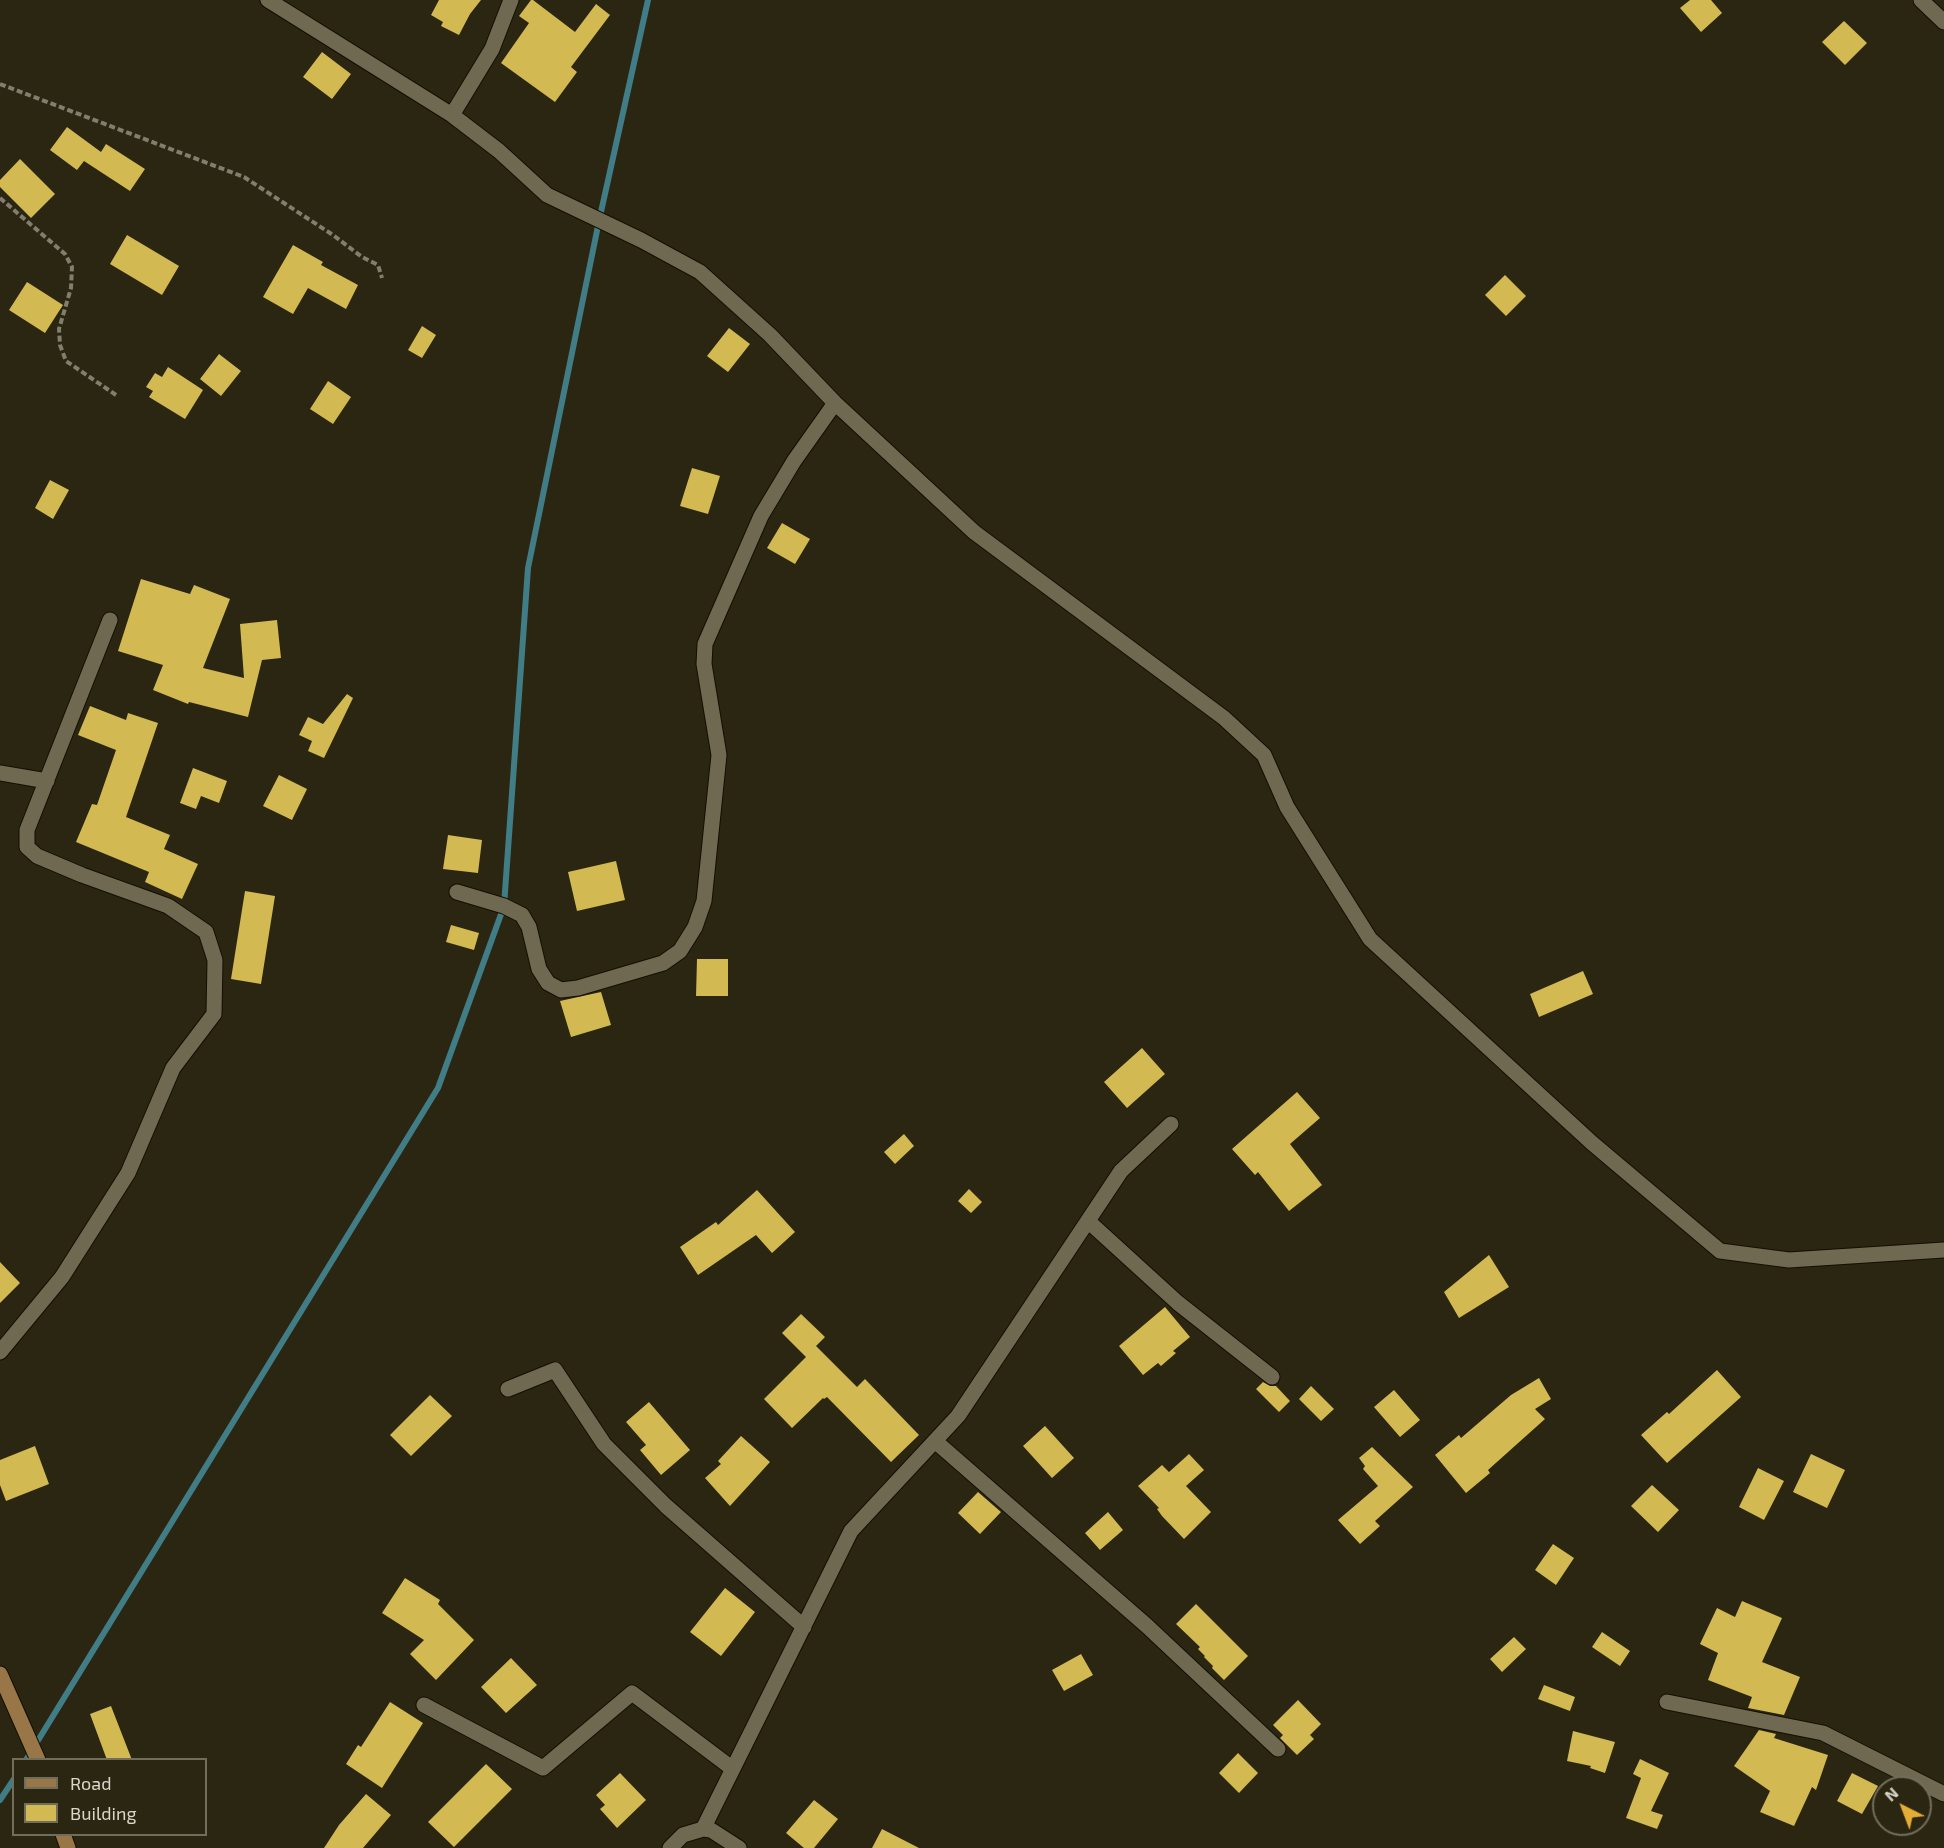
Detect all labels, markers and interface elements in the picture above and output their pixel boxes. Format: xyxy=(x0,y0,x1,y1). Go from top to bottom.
legend xyxy=(12,1758,207,1836)
text: Road xyxy=(70,1772,111,1794)
north arrow xyxy=(1872,1776,1932,1836)
text: N xyxy=(1880,1783,1902,1805)
text: Building xyxy=(70,1802,137,1824)

